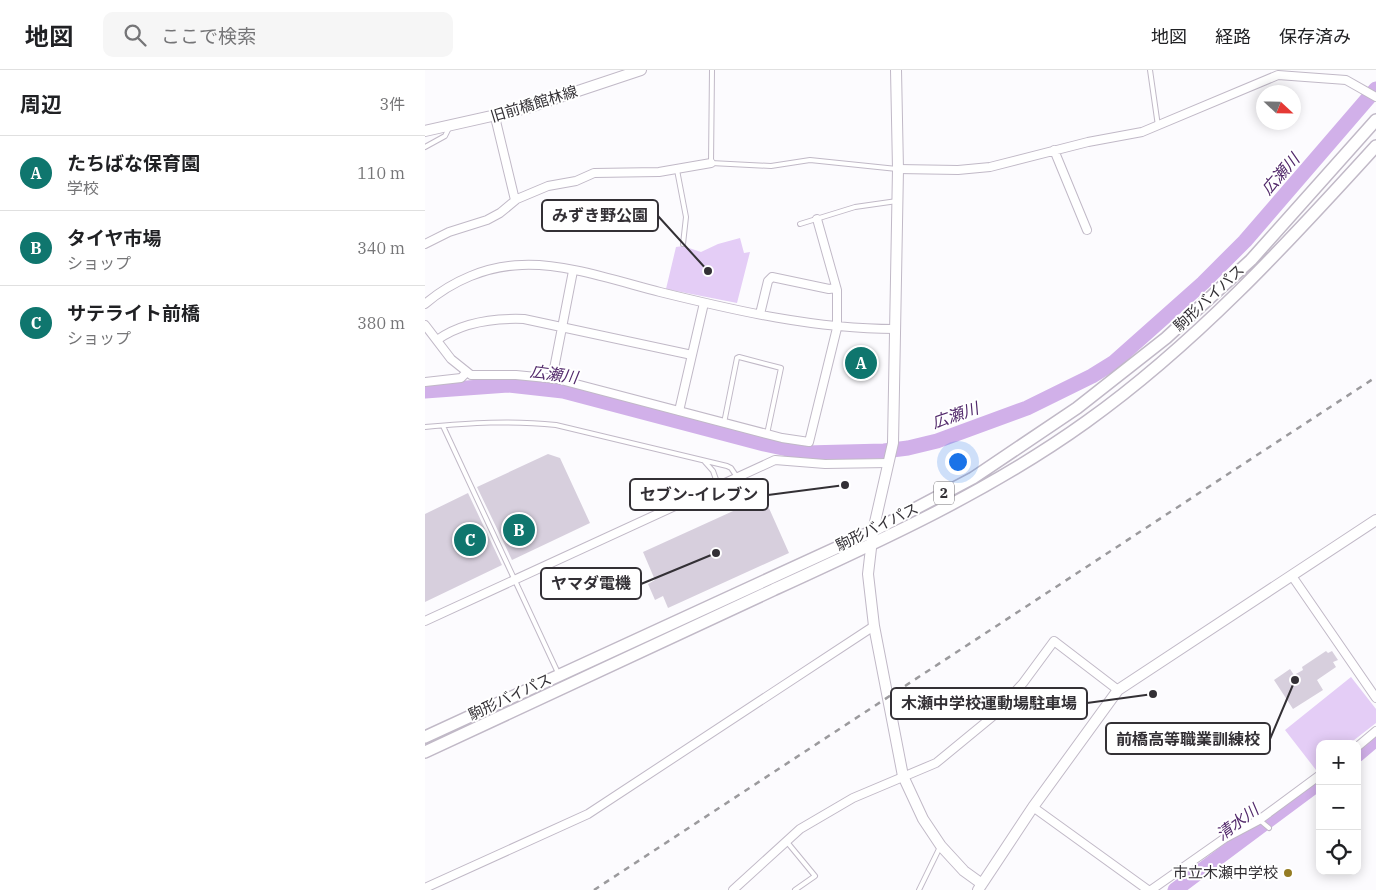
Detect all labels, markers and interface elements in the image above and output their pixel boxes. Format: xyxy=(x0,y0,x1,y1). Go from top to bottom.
search box xyxy=(103,12,453,57)
text: 地図 xyxy=(25,20,73,52)
icon: search xyxy=(121,21,149,49)
text: ここで検索 xyxy=(161,24,256,48)
text: 地図 xyxy=(1151,25,1187,48)
text: 経路 xyxy=(1215,25,1251,48)
text: 保存済み xyxy=(1279,25,1351,48)
street label: 旧前橋館林線 xyxy=(488,81,580,126)
north arrow xyxy=(1256,85,1301,130)
text: 周辺 xyxy=(20,90,62,118)
text: 3件 xyxy=(379,94,405,114)
water label: 広瀬川 xyxy=(1257,148,1305,199)
text: たちばな保育園 xyxy=(67,151,200,175)
text: A xyxy=(30,163,42,183)
text: 110 m xyxy=(357,163,405,183)
text: 学校 xyxy=(67,178,99,198)
callout: みずき野公園 xyxy=(542,200,658,231)
text: みずき野公園 xyxy=(552,205,648,225)
text: タイヤ市場 xyxy=(67,226,161,250)
text: B xyxy=(30,238,42,258)
text: 340 m xyxy=(357,238,405,258)
text: ショップ xyxy=(67,253,131,273)
street label: 駒形バイパス xyxy=(1169,260,1248,335)
text: サテライト前橋 xyxy=(67,301,200,325)
text: C xyxy=(31,313,41,333)
text: 380 m xyxy=(357,313,405,333)
text: ショップ xyxy=(67,328,131,348)
pin: A xyxy=(845,344,877,382)
water label: 広瀬川 xyxy=(529,361,581,388)
water label: 広瀬川 xyxy=(929,397,983,432)
your location xyxy=(945,449,971,475)
callout: セブン-イレブン xyxy=(630,479,768,510)
road number: 2 xyxy=(934,482,954,504)
text: セブン-イレブン xyxy=(640,484,758,504)
street label: 駒形バイパス xyxy=(832,498,921,555)
pin: B xyxy=(503,511,535,549)
pin: C xyxy=(454,521,486,559)
callout: ヤマダ電機 xyxy=(541,568,641,599)
text: ヤマダ電機 xyxy=(551,573,631,593)
street label: 駒形バイパス xyxy=(465,669,554,724)
callout: 木瀬中学校運動場駐車場 xyxy=(891,688,1087,719)
text: 木瀬中学校運動場駐車場 xyxy=(901,693,1077,713)
callout: 前橋高等職業訓練校 xyxy=(1106,723,1270,754)
text: 前橋高等職業訓練校 xyxy=(1116,729,1260,749)
map controls xyxy=(1316,740,1361,875)
button: + xyxy=(1316,740,1361,785)
button: − xyxy=(1316,785,1361,830)
water label: 清水川 xyxy=(1212,798,1264,844)
button: locate xyxy=(1316,830,1361,875)
place label: 市立木瀬中学校 xyxy=(1173,863,1278,882)
marker: 市立木瀬中学校 xyxy=(1282,867,1294,879)

